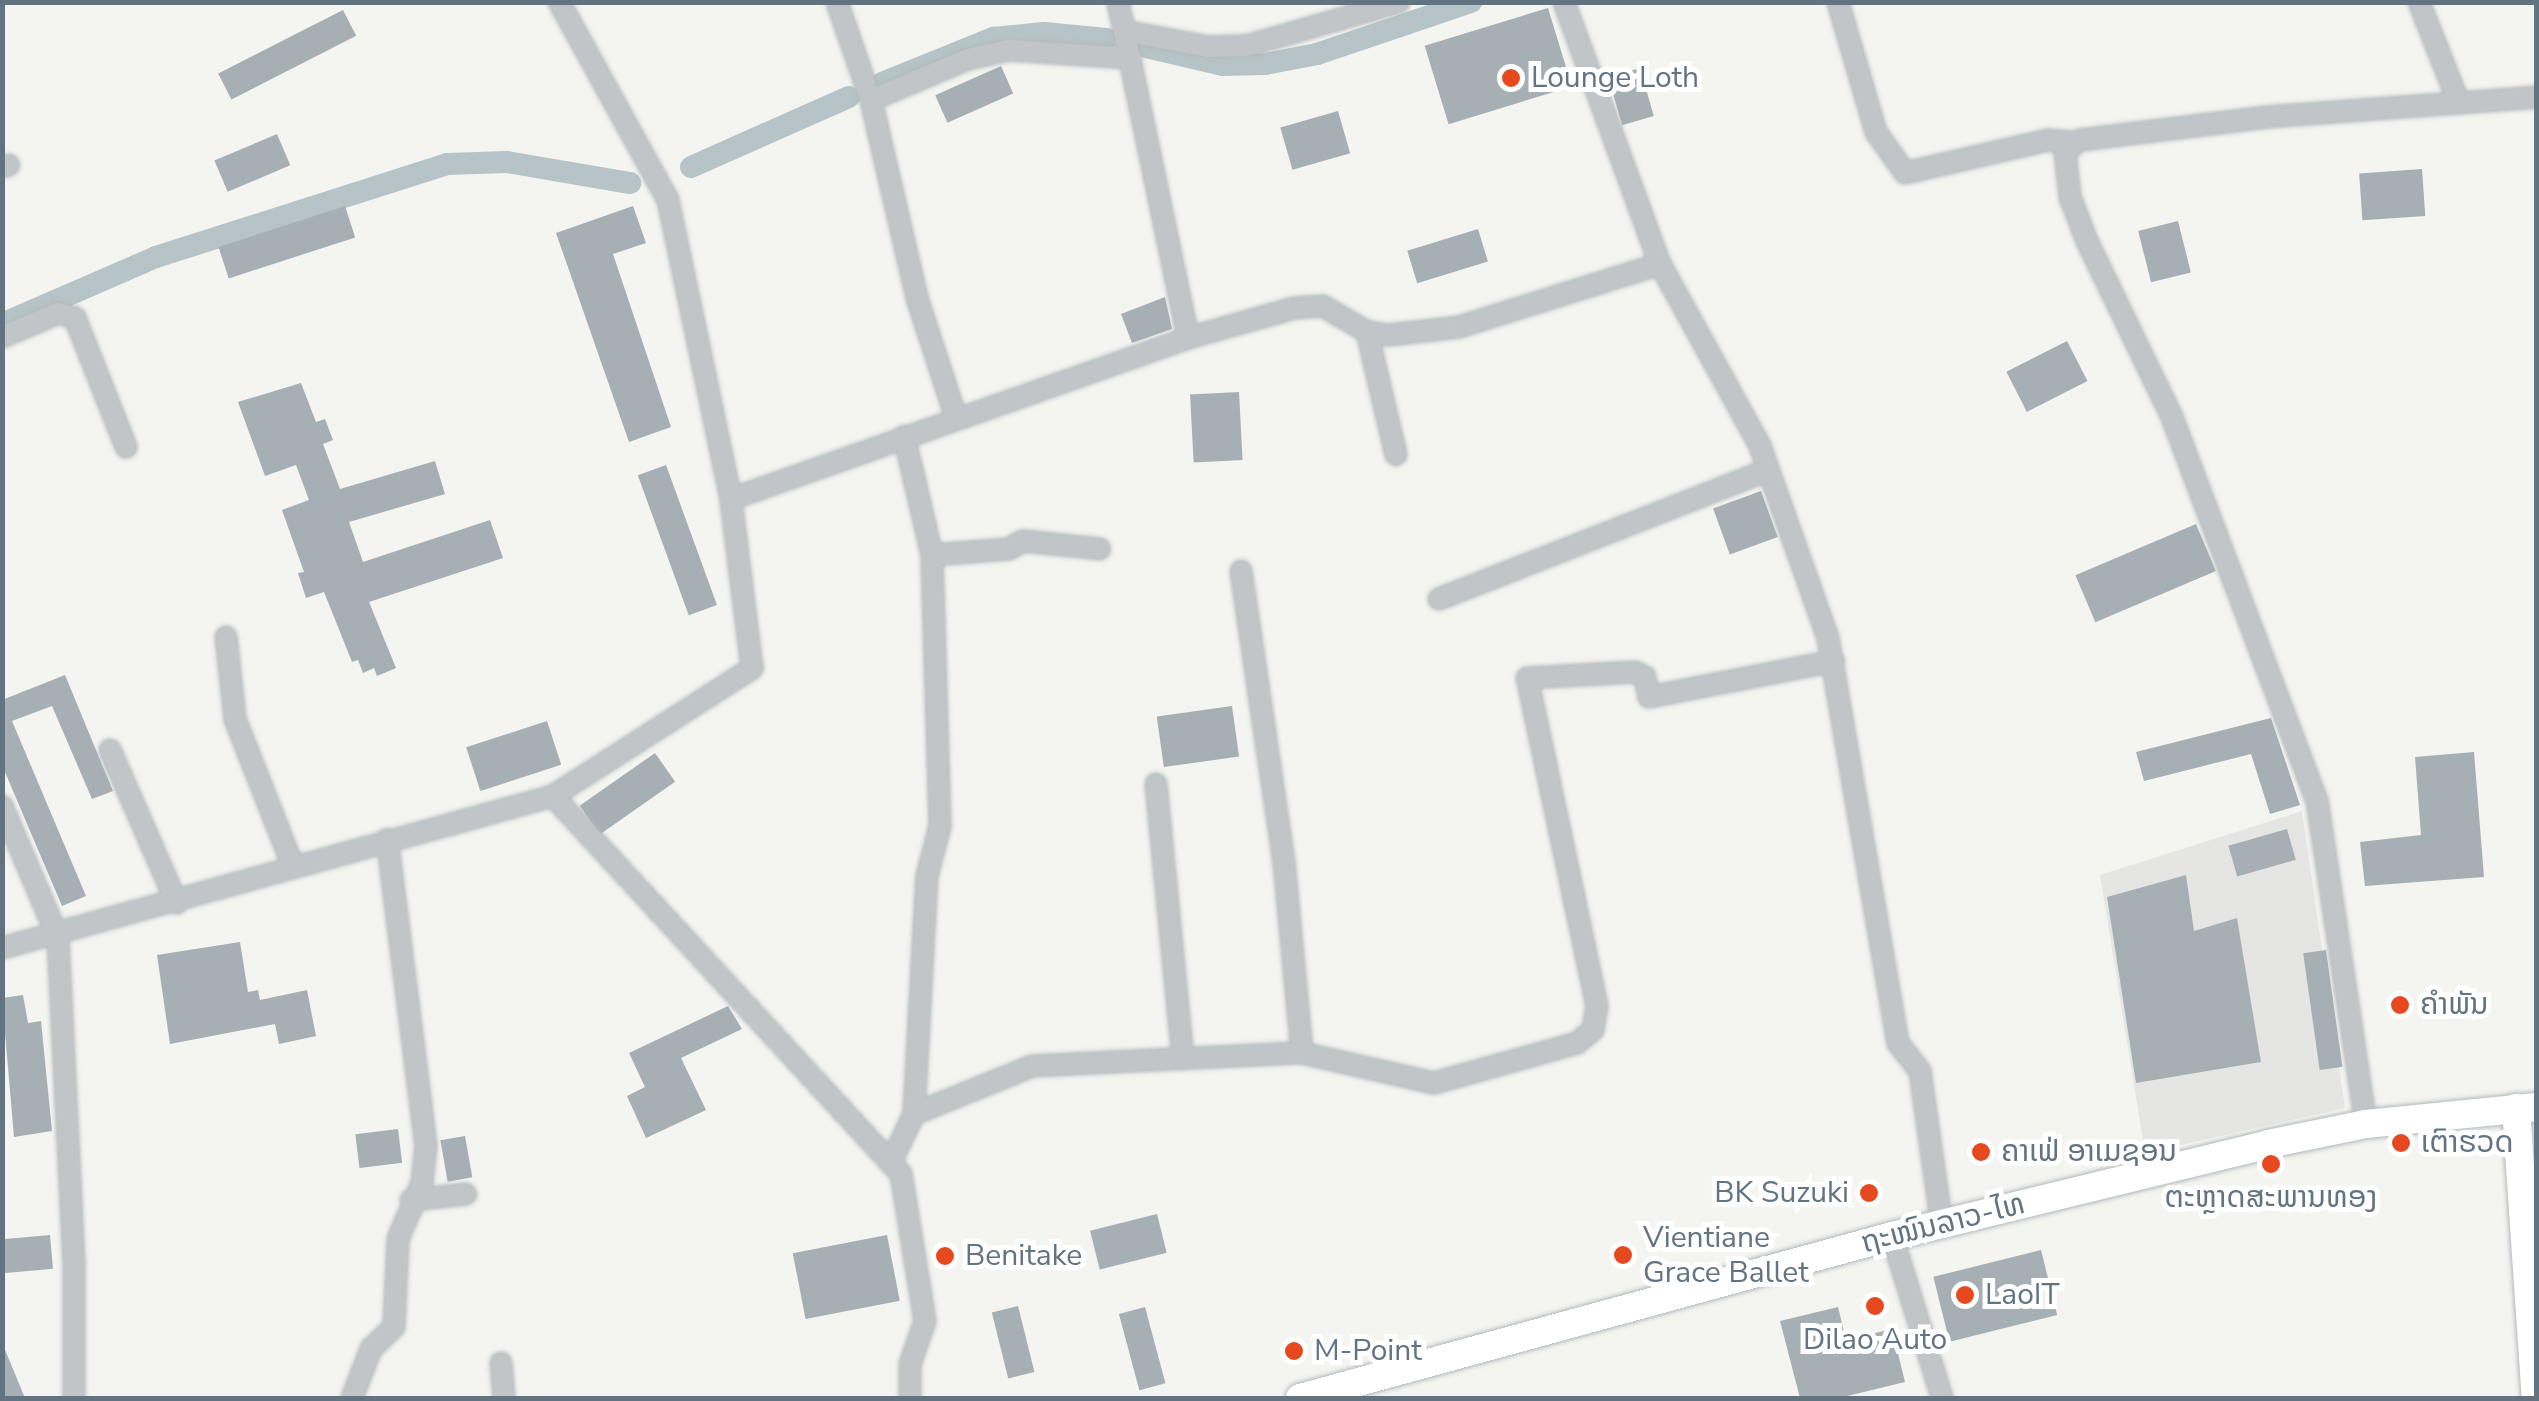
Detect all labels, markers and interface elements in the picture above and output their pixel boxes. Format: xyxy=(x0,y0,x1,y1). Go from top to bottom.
place label: Lounge Loth xyxy=(1531,60,1699,96)
marker: Lounge Loth xyxy=(1500,67,1522,89)
place label: ຄໍາພັນ xyxy=(2420,987,2489,1023)
marker: ຄໍາພັນ xyxy=(2389,994,2411,1016)
place label: ເຕົາຮວດ xyxy=(2421,1125,2514,1161)
marker: ເຕົາຮວດ xyxy=(2390,1132,2412,1154)
place label: ຄາເຟ່ ອາເມຊອນ xyxy=(2001,1134,2177,1170)
marker: ຄາເຟ່ ອາເມຊອນ xyxy=(1970,1141,1992,1163)
marker: ຕະຫຼາດສະພານທອງ xyxy=(2260,1153,2282,1175)
place label: BK Suzuki xyxy=(1714,1175,1849,1211)
place label: ຕະຫຼາດສະພານທອງ xyxy=(2165,1180,2377,1216)
marker: BK Suzuki xyxy=(1858,1182,1880,1204)
street label: ຖະໜົນລາວ-ໄທ xyxy=(1857,1186,2029,1262)
place label: Vientiane Grace Ballet xyxy=(1643,1220,1809,1290)
place label: Benitake xyxy=(965,1238,1082,1274)
marker: Vientiane Grace Ballet xyxy=(1612,1244,1634,1266)
marker: Benitake xyxy=(934,1245,956,1267)
place label: LaoIT xyxy=(1985,1277,2060,1313)
marker: LaoIT xyxy=(1954,1284,1976,1306)
marker: Dilao Auto xyxy=(1864,1295,1886,1317)
place label: Dilao Auto xyxy=(1803,1322,1947,1358)
place label: M-Point xyxy=(1314,1333,1422,1369)
marker: M-Point xyxy=(1283,1340,1305,1362)

